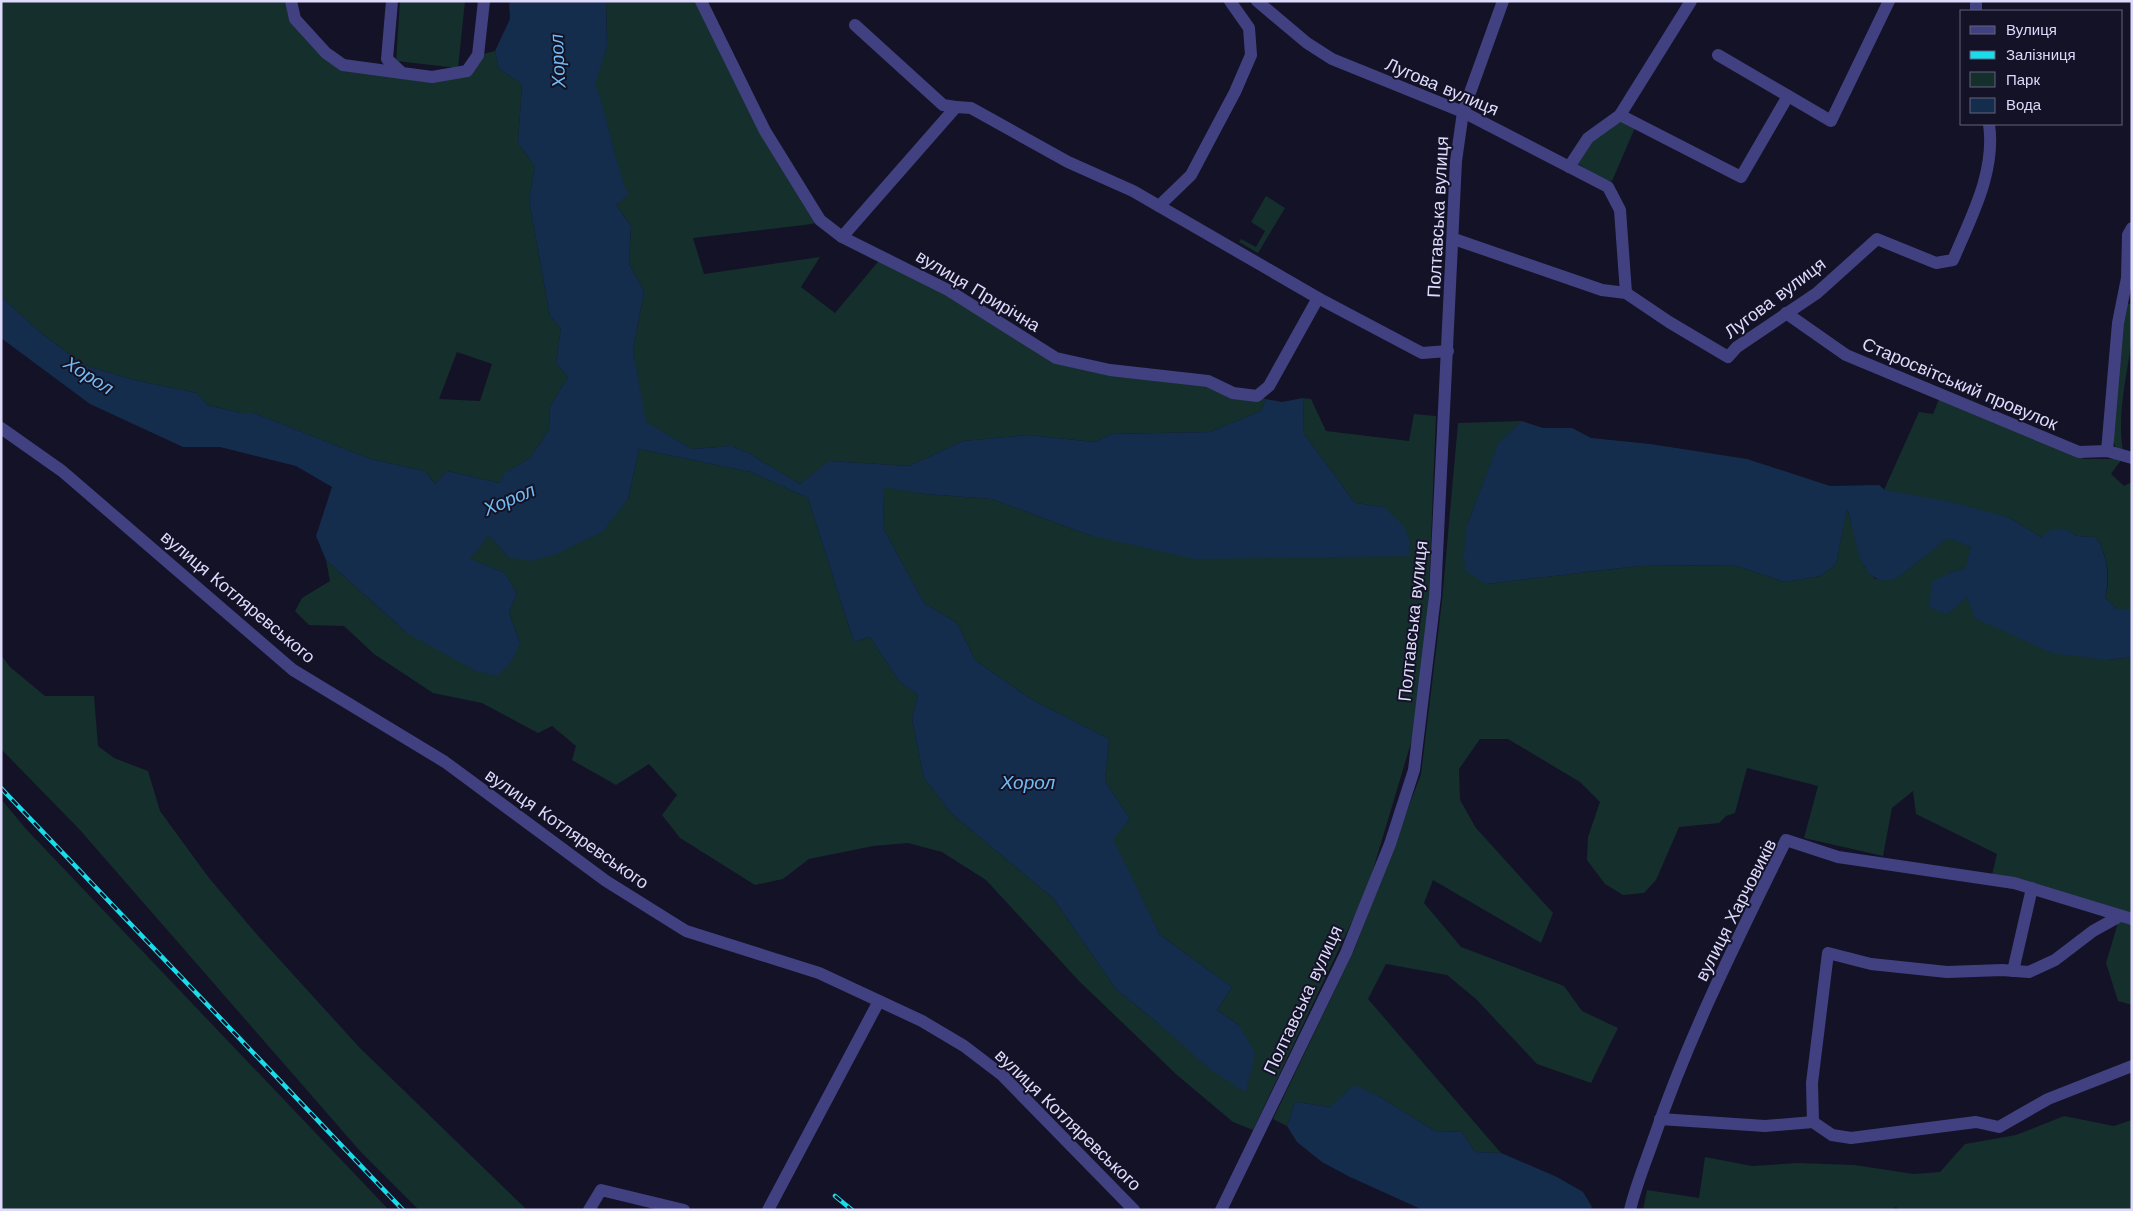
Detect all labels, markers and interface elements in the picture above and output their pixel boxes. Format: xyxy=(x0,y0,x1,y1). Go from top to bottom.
legend xyxy=(1960,10,2123,125)
text: Вулиця xyxy=(2006,21,2057,39)
water label: Хорол xyxy=(545,33,570,90)
text: Залізниця xyxy=(2006,46,2076,64)
street label: Лугова вулиця xyxy=(1382,53,1502,120)
text: Парк xyxy=(2006,71,2040,89)
text: Вода xyxy=(2006,96,2042,114)
street label: Полтавська вулиця xyxy=(1423,136,1452,298)
street label: вулиця Прирічна xyxy=(912,245,1045,336)
street label: Лугова вулиця xyxy=(1720,253,1829,342)
street label: Старосвітський провулок xyxy=(1859,333,2061,434)
water label: Хорол xyxy=(59,351,118,400)
water label: Хорол xyxy=(479,478,539,521)
street label: вулиця Котляревського xyxy=(157,526,320,667)
street label: Полтавська вулиця xyxy=(1394,539,1431,702)
street label: вулиця Котляревського xyxy=(481,764,653,893)
water label: Хорол xyxy=(1000,771,1055,794)
street label: вулиця Харчовиків xyxy=(1691,835,1780,984)
street label: Полтавська вулиця xyxy=(1259,922,1346,1077)
street label: вулиця Котляревського xyxy=(991,1044,1146,1195)

